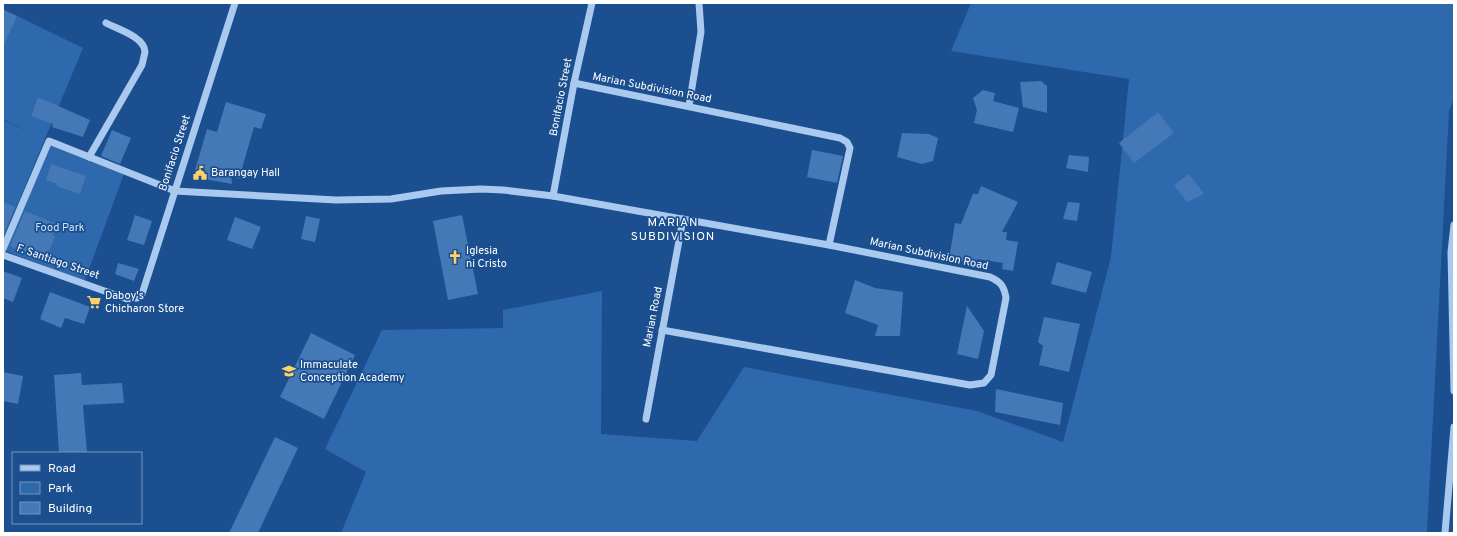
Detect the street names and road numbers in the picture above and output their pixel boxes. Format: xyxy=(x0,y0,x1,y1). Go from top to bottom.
street label: Bonifacio Street xyxy=(547,57,575,137)
street label: Marian Subdivision Road xyxy=(591,70,713,106)
street label: Bonifacio Street xyxy=(156,113,194,193)
street label: Marian Subdivision Road xyxy=(868,235,990,273)
street label: F. Santiago Street xyxy=(15,241,101,283)
street label: Marian Road xyxy=(640,285,666,349)

